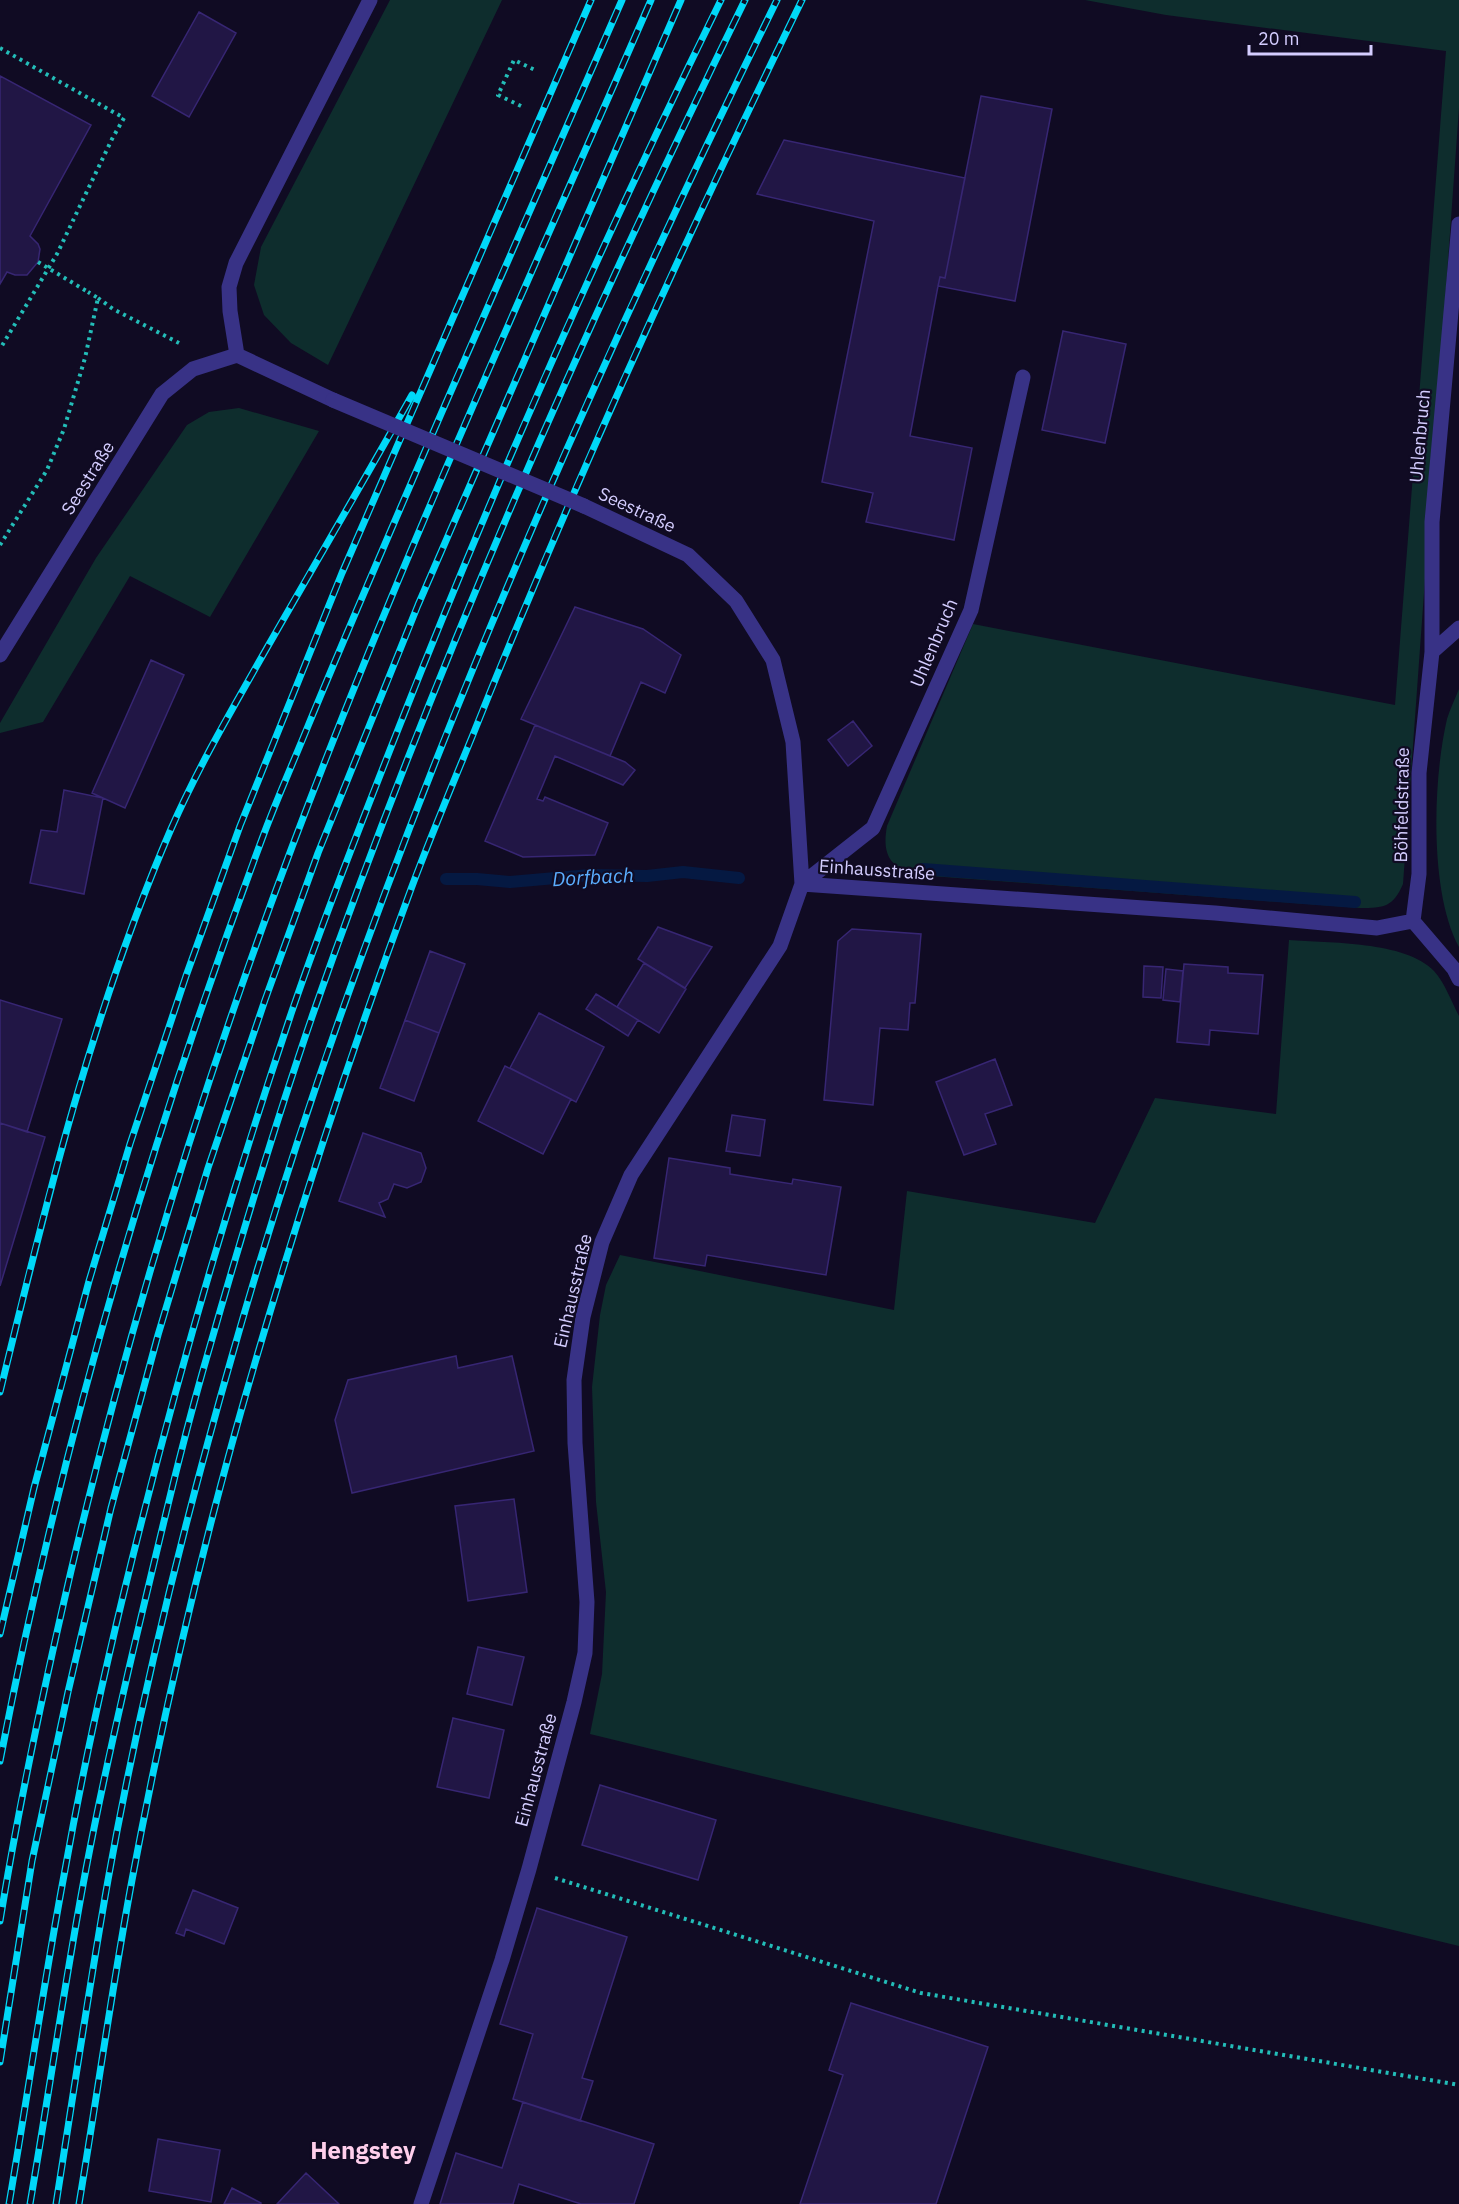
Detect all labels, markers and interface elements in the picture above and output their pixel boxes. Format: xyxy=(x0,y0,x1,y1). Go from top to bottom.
scale bar xyxy=(1249,18,1370,56)
text: 20 m xyxy=(1258,27,1300,50)
street label: Uhlenbruch xyxy=(1404,388,1435,484)
street label: Seestraße xyxy=(56,436,119,519)
street label: Seestraße xyxy=(595,482,680,537)
street label: Uhlenbruch xyxy=(905,595,962,691)
street label: Böhfeldstraße xyxy=(1389,747,1414,863)
street label: Einhausstraße xyxy=(818,854,936,885)
water label: Dorfbach xyxy=(551,861,634,892)
street label: Einhausstraße xyxy=(548,1231,597,1350)
street label: Einhausstraße xyxy=(509,1711,562,1829)
district label: Hengstey xyxy=(310,2134,416,2166)

